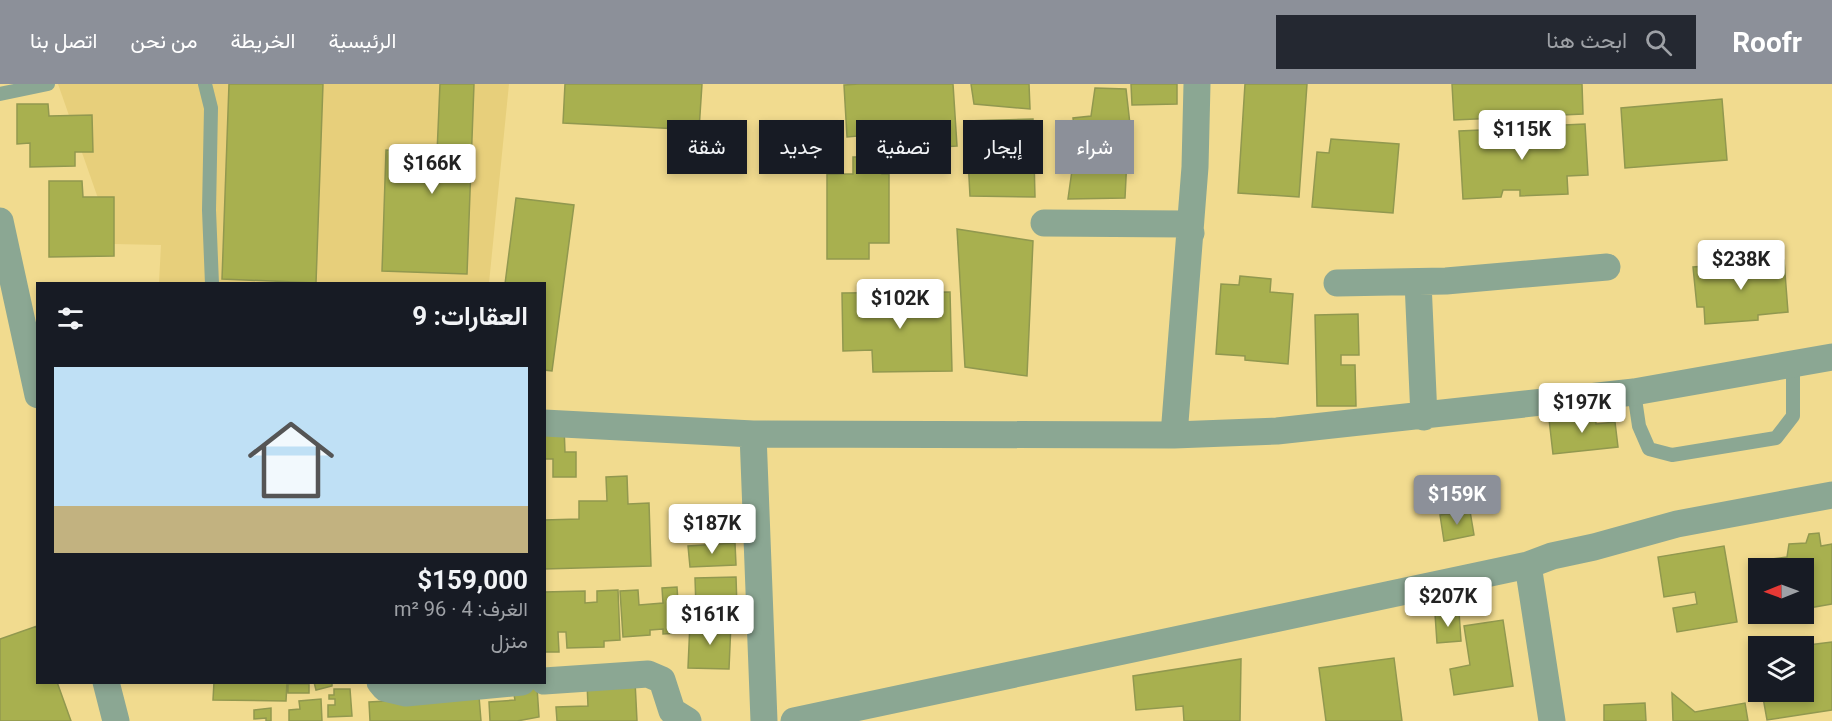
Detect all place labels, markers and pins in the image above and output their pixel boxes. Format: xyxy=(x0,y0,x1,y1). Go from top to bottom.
pin: $115K xyxy=(1480,110,1564,161)
pin: $166K xyxy=(390,144,474,195)
pin: $238K xyxy=(1699,240,1783,291)
pin: $102K xyxy=(858,279,942,330)
pin: $197K xyxy=(1540,383,1624,434)
pin: $159K xyxy=(1415,475,1499,526)
pin: $187K xyxy=(670,504,754,555)
pin: $207K xyxy=(1406,577,1490,628)
pin: $161K xyxy=(668,595,752,646)

